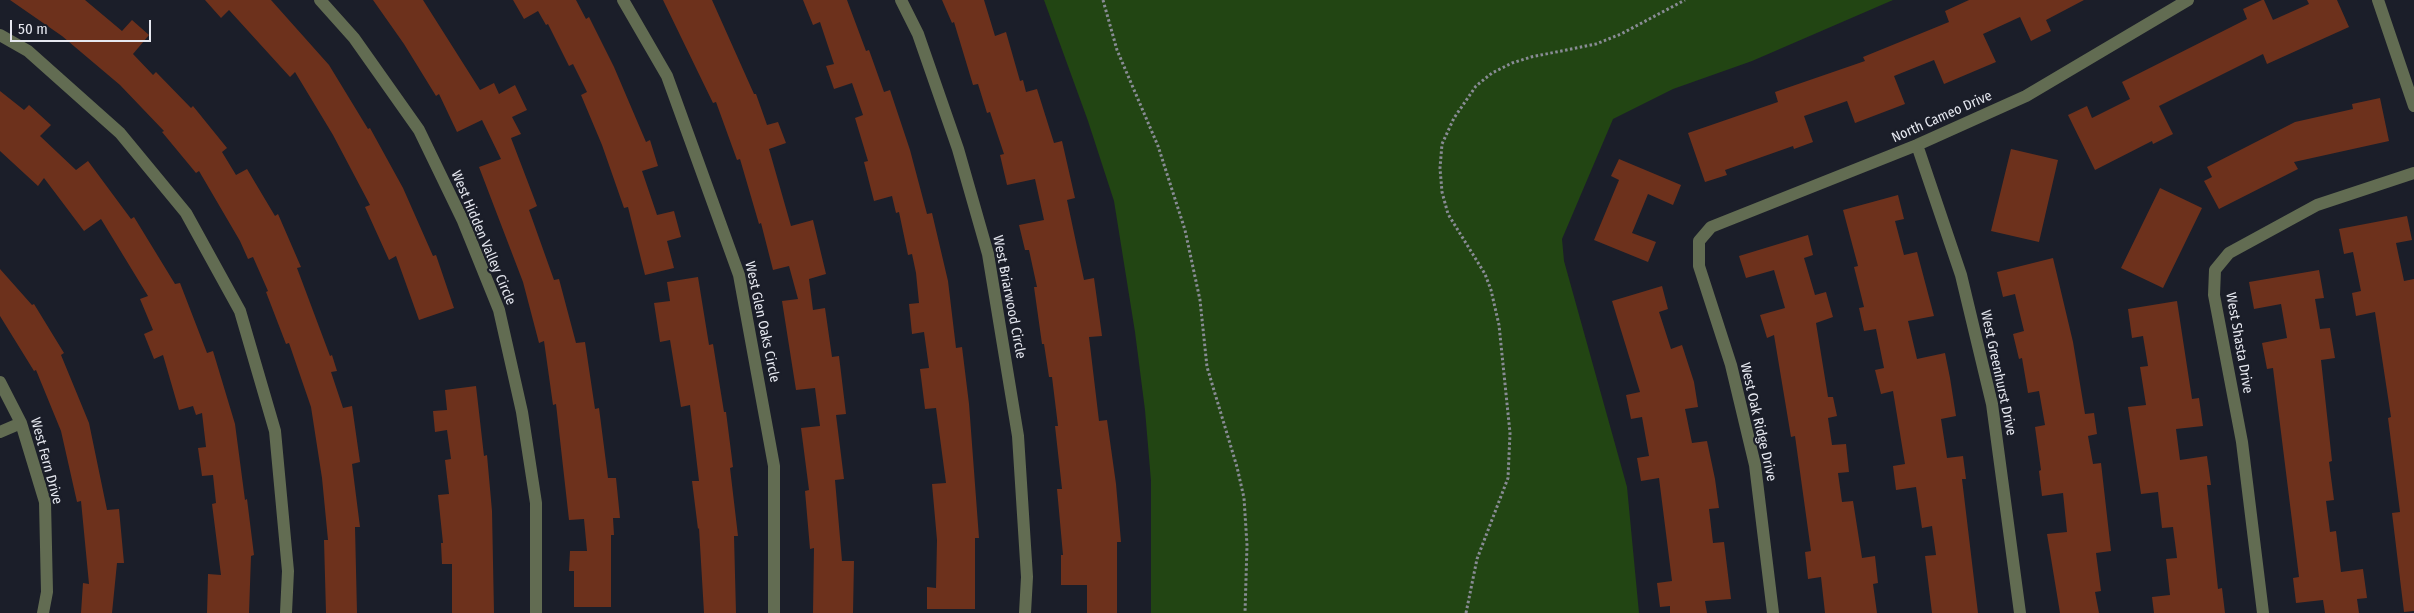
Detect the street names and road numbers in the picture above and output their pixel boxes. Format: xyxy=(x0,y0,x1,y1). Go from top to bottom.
street label: North Cameo Drive xyxy=(1889,87,1995,147)
street label: West Hidden Valley Circle xyxy=(447,168,519,308)
street label: West Briarwood Circle xyxy=(989,234,1029,360)
street label: West Glen Oaks Circle xyxy=(741,260,783,384)
street label: West Shasta Drive xyxy=(2222,291,2256,395)
street label: West Greenhurst Drive xyxy=(1977,309,2019,437)
street label: West Oak Ridge Drive xyxy=(1736,361,1780,483)
street label: West Fern Drive xyxy=(26,416,66,506)

